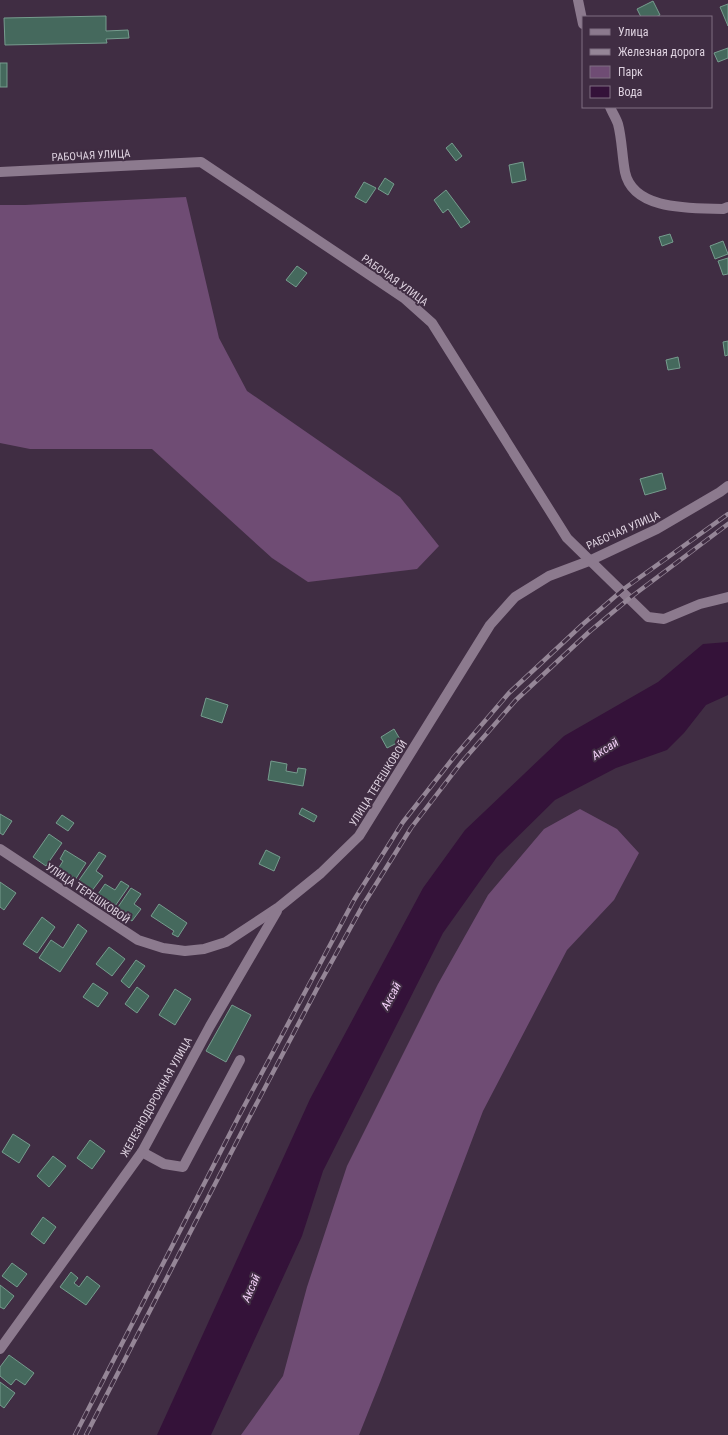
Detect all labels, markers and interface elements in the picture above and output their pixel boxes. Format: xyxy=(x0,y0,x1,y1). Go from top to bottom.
legend xyxy=(582,16,712,108)
text: Улица xyxy=(618,25,649,39)
text: Железная дорога xyxy=(618,45,705,59)
text: Парк xyxy=(618,65,643,79)
text: Вода xyxy=(618,85,643,99)
street label: РАБОЧАЯ УЛИЦА xyxy=(51,147,131,164)
street label: РАБОЧАЯ УЛИЦА xyxy=(359,252,431,309)
street label: РАБОЧАЯ УЛИЦА xyxy=(585,508,662,552)
water label: Аксай xyxy=(588,735,621,763)
street label: УЛИЦА ТЕРЕШКОВОЙ xyxy=(347,738,410,829)
street label: УЛИЦА ТЕРЕШКОВОЙ xyxy=(43,860,132,926)
water label: Аксай xyxy=(378,980,404,1013)
street label: ЖЕЛЕЗНОДОРОЖНАЯ УЛИЦА xyxy=(118,1034,195,1160)
water label: Аксай xyxy=(238,1272,263,1305)

